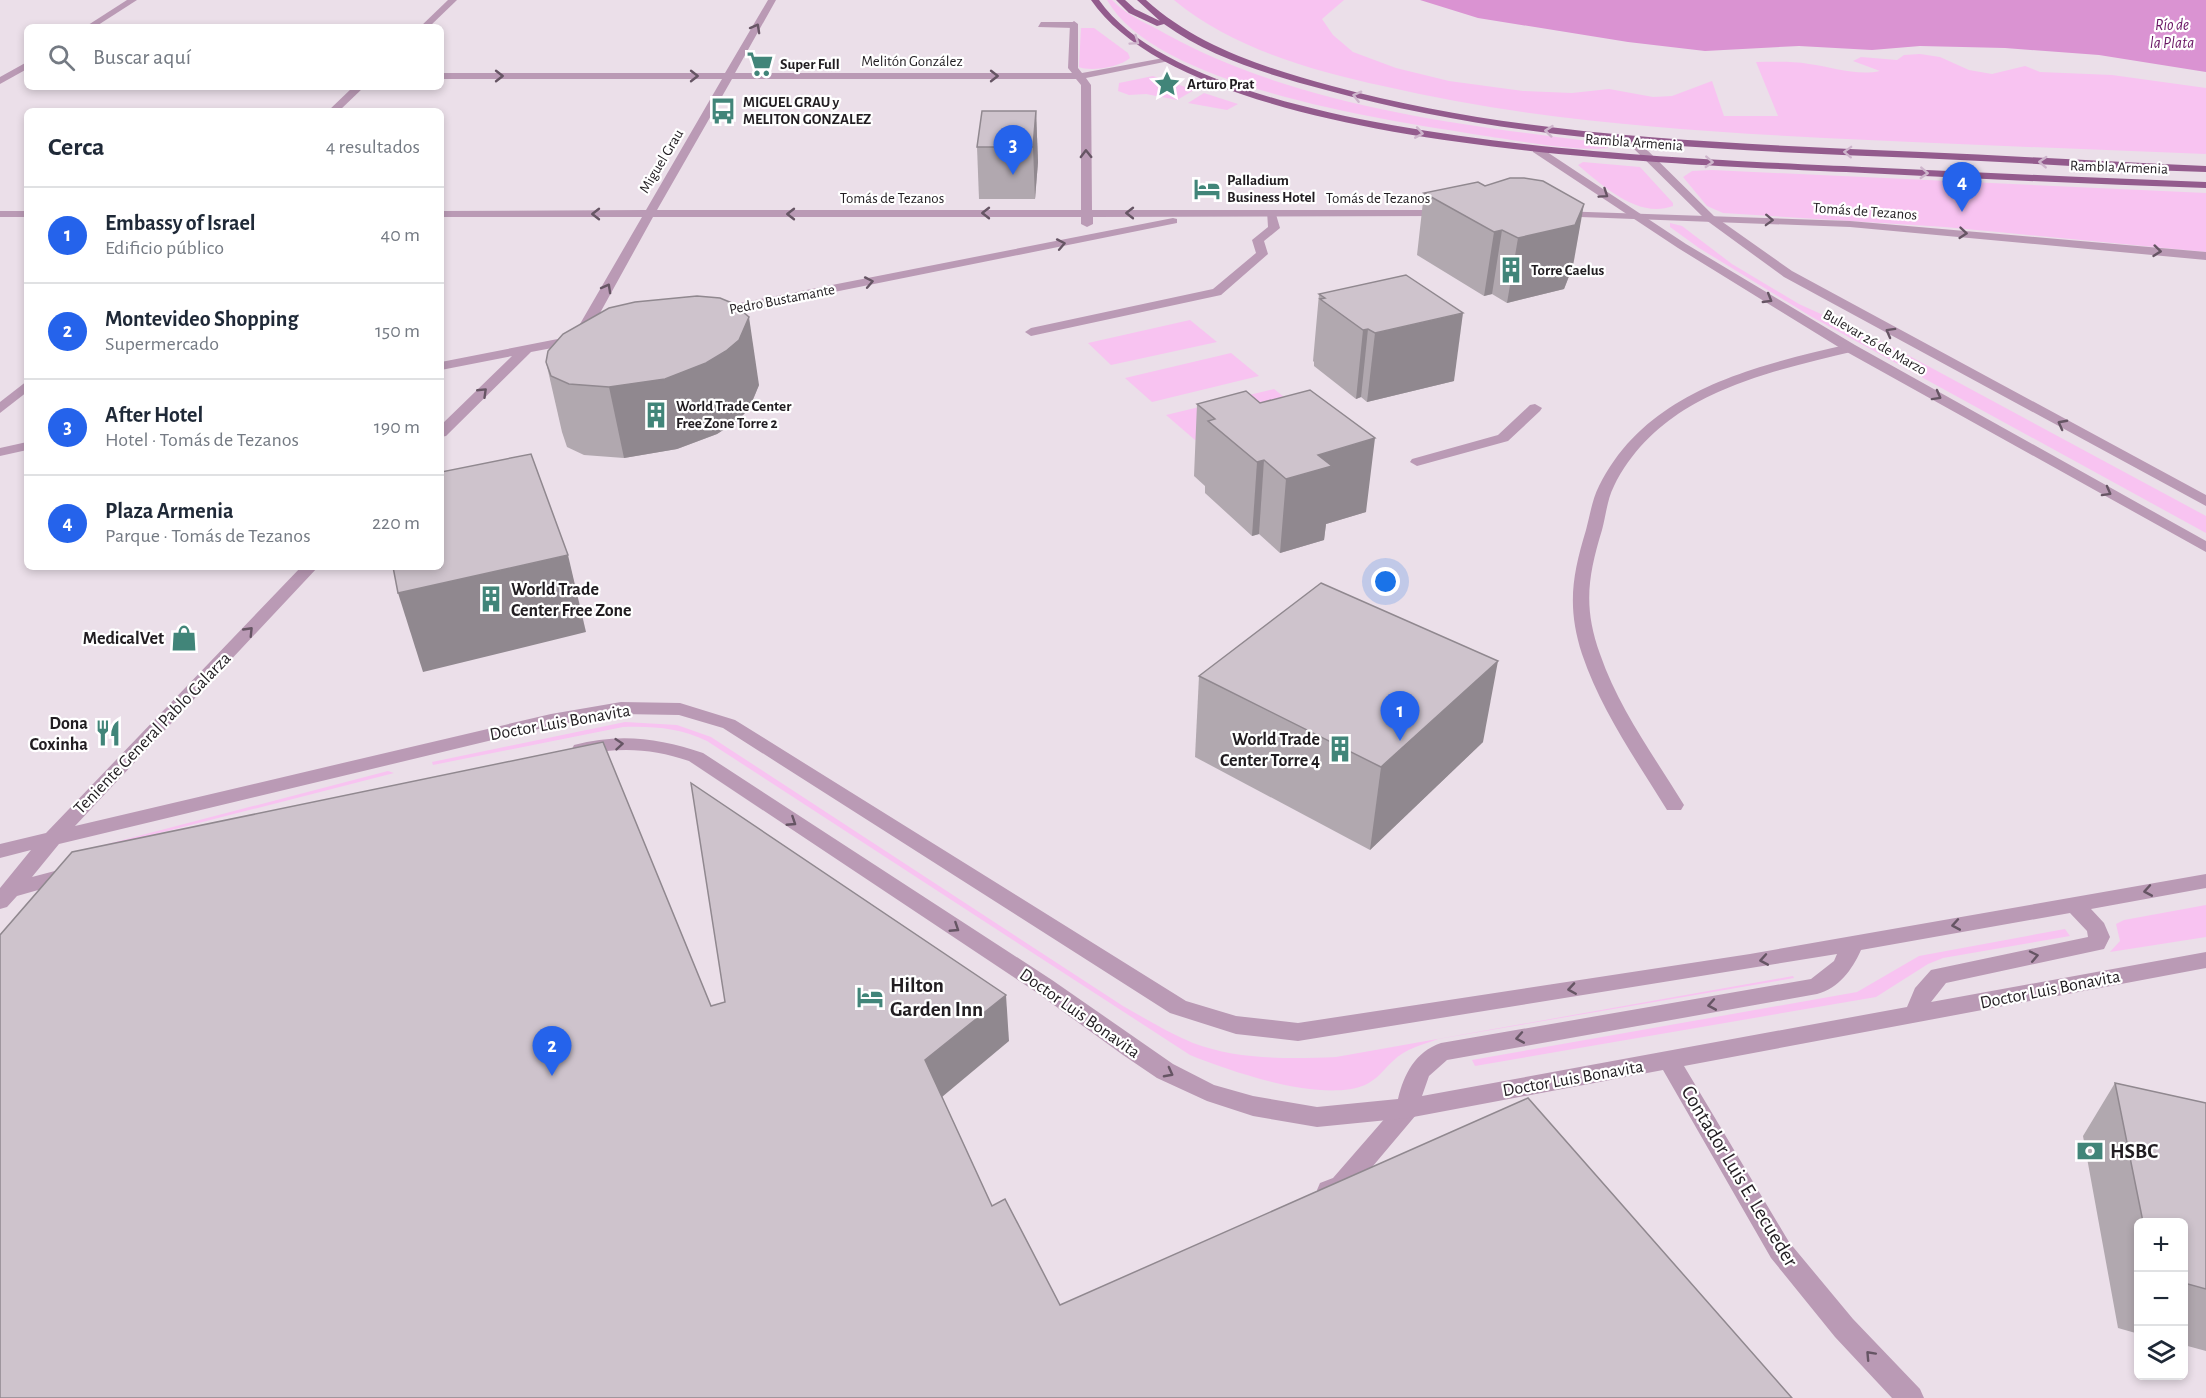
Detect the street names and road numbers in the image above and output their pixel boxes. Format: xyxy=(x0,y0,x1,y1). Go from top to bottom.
street label: Melitón González xyxy=(861,54,963,69)
street label: Miguel Grau xyxy=(637,126,686,196)
street label: Rambla Armenia xyxy=(1584,132,1684,153)
street label: Rambla Armenia xyxy=(2070,158,2168,177)
street label: Tomás de Tezanos xyxy=(840,191,944,206)
street label: Tomás de Tezanos xyxy=(1326,191,1430,206)
street label: Tomás de Tezanos xyxy=(1812,200,1918,223)
street label: Pedro Bustamante xyxy=(728,282,836,317)
street label: Bulevar 26 de Marzo xyxy=(1820,307,1929,378)
street label: Teniente General Pablo Galarza xyxy=(71,649,235,818)
street label: Doctor Luis Bonavita xyxy=(488,702,632,744)
street label: Doctor Luis Bonavita xyxy=(1016,966,1143,1062)
street label: Doctor Luis Bonavita xyxy=(1979,968,2122,1012)
street label: Doctor Luis Bonavita xyxy=(1501,1058,1645,1100)
street label: Contador Luis E. Lecueder xyxy=(1677,1082,1802,1271)

